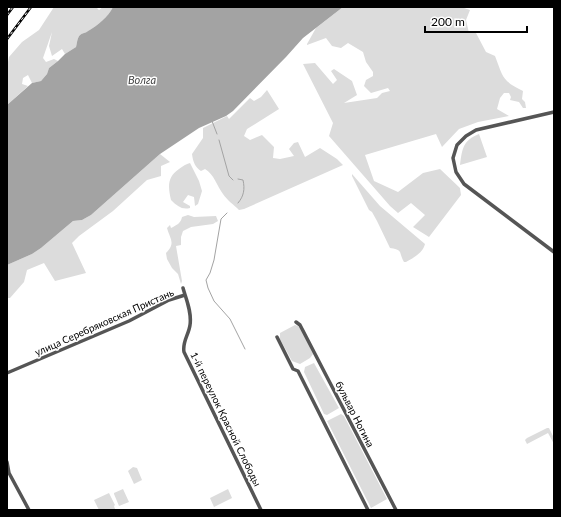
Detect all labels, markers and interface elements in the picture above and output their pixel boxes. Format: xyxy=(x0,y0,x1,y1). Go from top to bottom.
scale bar xyxy=(425,8,527,34)
text: 200 m xyxy=(431,14,465,29)
water label: Волга xyxy=(128,73,156,86)
street label: улица Серебряковская Пристань xyxy=(33,286,175,358)
street label: 1-й переулок Красной Слободы xyxy=(188,350,264,488)
street label: бульвар Ногина xyxy=(333,379,377,449)

